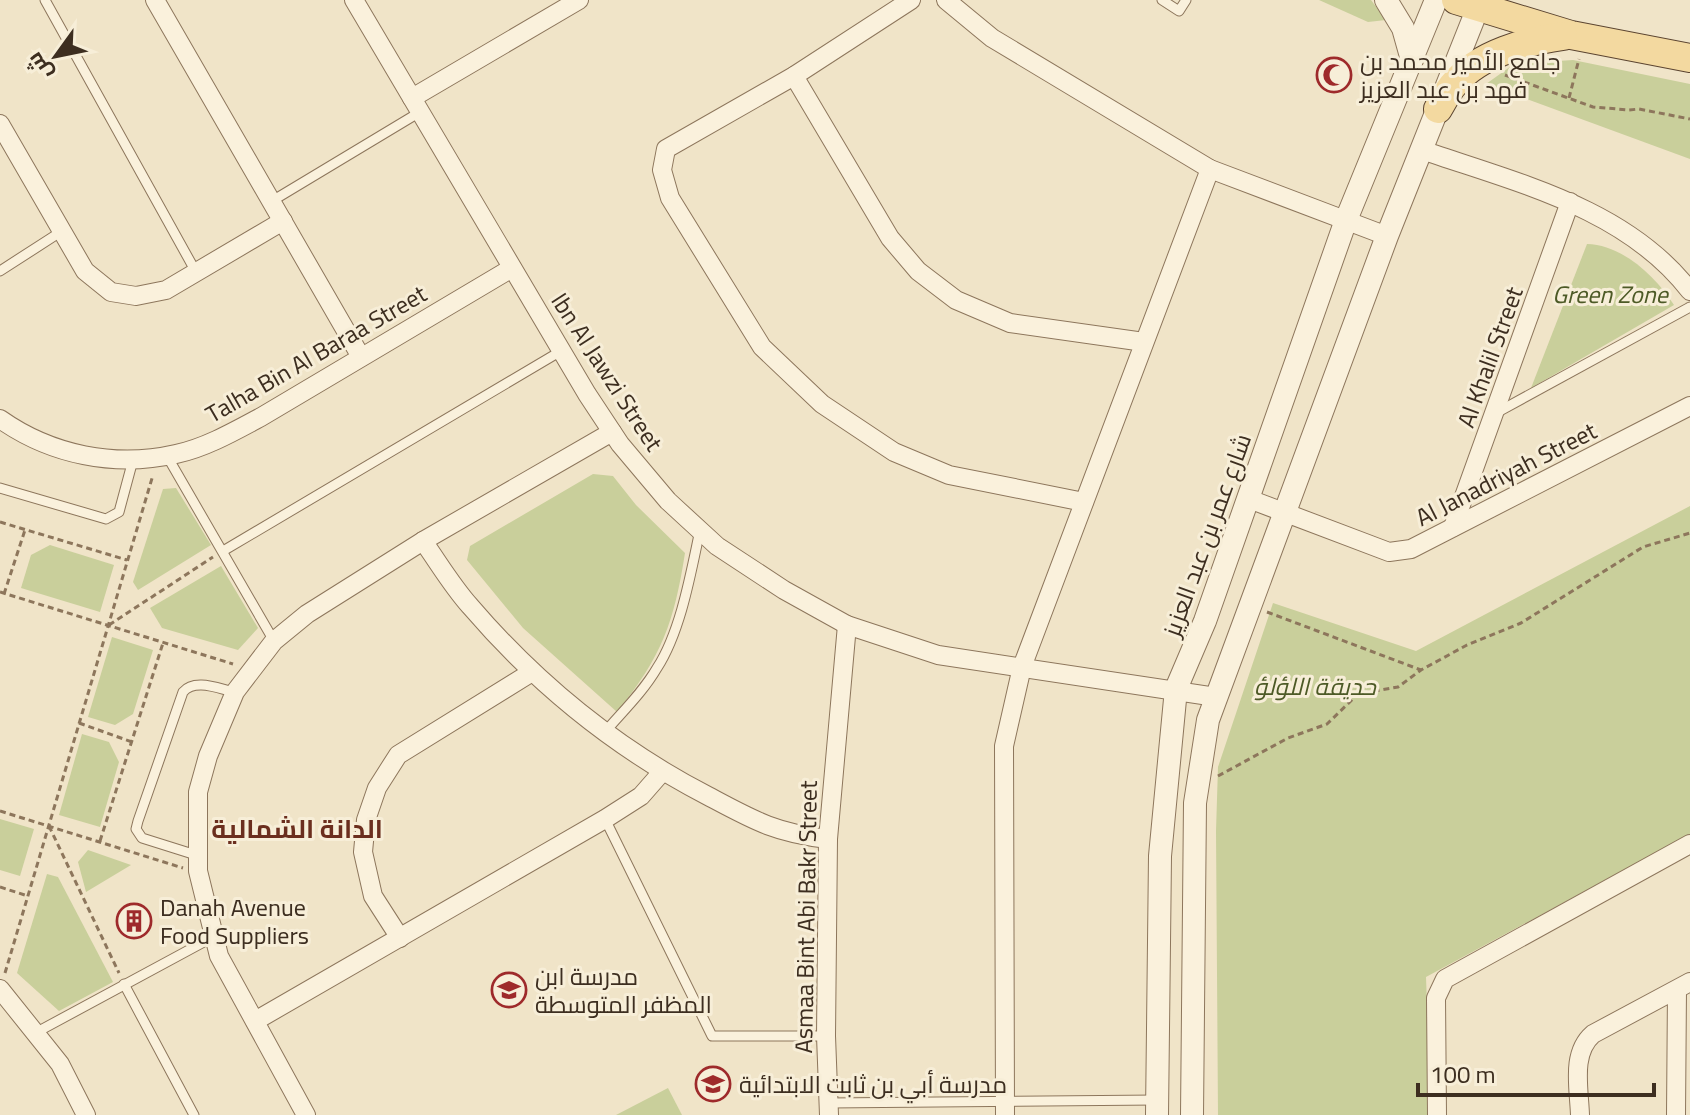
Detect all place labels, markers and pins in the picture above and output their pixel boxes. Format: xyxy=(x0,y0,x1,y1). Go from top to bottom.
place label: جامع الأمير محمد بن فهد بن عبد العزيز xyxy=(1358,39,1560,112)
mosque icon: جامع الأمير محمد بن فهد بن عبد العزيز xyxy=(1315,56,1353,94)
place label: Danah Avenue Food Suppliers xyxy=(160,885,309,958)
building icon: Danah Avenue Food Suppliers xyxy=(115,902,153,940)
place label: مدرسة ابن المظفر المتوسطة xyxy=(535,954,712,1027)
school or university icon: مدرسة ابن المظفر المتوسطة xyxy=(490,971,528,1009)
place label: مدرسة أبي بن ثابت الابتدائية xyxy=(739,1062,1007,1107)
school or university icon: مدرسة أبي بن ثابت الابتدائية xyxy=(694,1065,732,1103)

